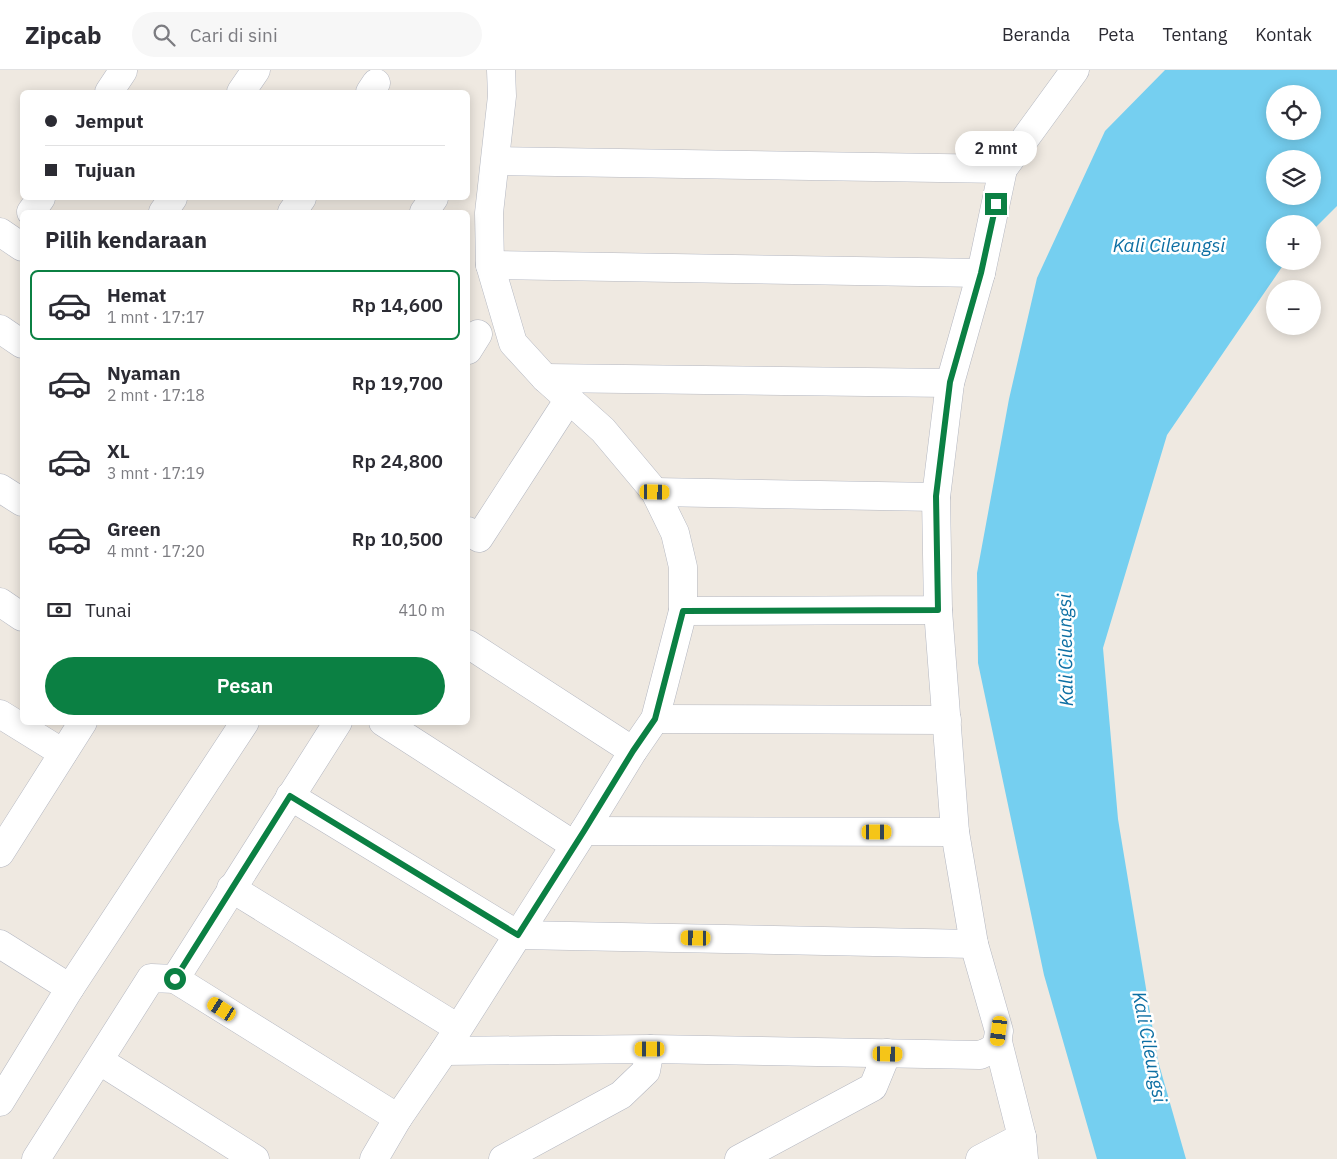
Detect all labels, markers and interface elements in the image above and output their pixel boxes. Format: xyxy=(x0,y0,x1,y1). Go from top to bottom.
search box xyxy=(132,12,482,57)
text: Zipcab xyxy=(25,19,102,51)
icon: search xyxy=(150,21,178,49)
text: Cari di sini xyxy=(190,23,278,47)
text: Beranda xyxy=(1002,23,1070,46)
text: Peta xyxy=(1098,23,1134,46)
text: Tentang xyxy=(1162,23,1227,46)
text: Kontak xyxy=(1255,23,1312,46)
map controls xyxy=(1266,85,1321,335)
button: locate xyxy=(1266,85,1321,140)
text: Jemput xyxy=(75,109,143,133)
callout: 2 mnt xyxy=(955,132,1037,166)
text: 2 mnt xyxy=(975,138,1017,158)
button: layers xyxy=(1266,150,1321,205)
text: Tujuan xyxy=(75,158,135,182)
route end xyxy=(985,193,1007,215)
button: + xyxy=(1266,215,1321,270)
text: Pilih kendaraan xyxy=(45,225,207,254)
water label: Kali Cileungsi xyxy=(1113,233,1226,257)
button: − xyxy=(1266,280,1321,335)
icon: car xyxy=(47,283,92,328)
text: Hemat xyxy=(107,283,166,307)
text: Rp 14,600 xyxy=(352,293,443,317)
text: 1 mnt · 17:17 xyxy=(107,307,205,327)
icon: car xyxy=(47,361,92,406)
text: Nyaman xyxy=(107,361,181,385)
text: Rp 19,700 xyxy=(352,371,443,395)
text: 2 mnt · 17:18 xyxy=(107,385,205,405)
icon: car xyxy=(47,439,92,484)
text: XL xyxy=(107,439,130,463)
text: Rp 24,800 xyxy=(352,449,443,473)
text: 3 mnt · 17:19 xyxy=(107,463,205,483)
car xyxy=(639,484,670,500)
icon: car xyxy=(47,517,92,562)
text: Green xyxy=(107,517,161,541)
text: Rp 10,500 xyxy=(352,527,443,551)
text: 4 mnt · 17:20 xyxy=(107,541,205,561)
water label: Kali Cileungsi xyxy=(1052,592,1078,707)
icon: cash xyxy=(45,596,73,624)
text: Tunai xyxy=(85,598,131,622)
text: 410 m xyxy=(398,600,445,620)
button: Pesan xyxy=(45,657,445,715)
car xyxy=(862,825,892,840)
car xyxy=(680,930,711,946)
route start xyxy=(164,968,186,990)
water label: Kali Cileungsi xyxy=(1127,989,1173,1106)
car xyxy=(205,995,238,1023)
car xyxy=(989,1015,1008,1047)
car xyxy=(635,1042,665,1057)
car xyxy=(872,1046,903,1062)

